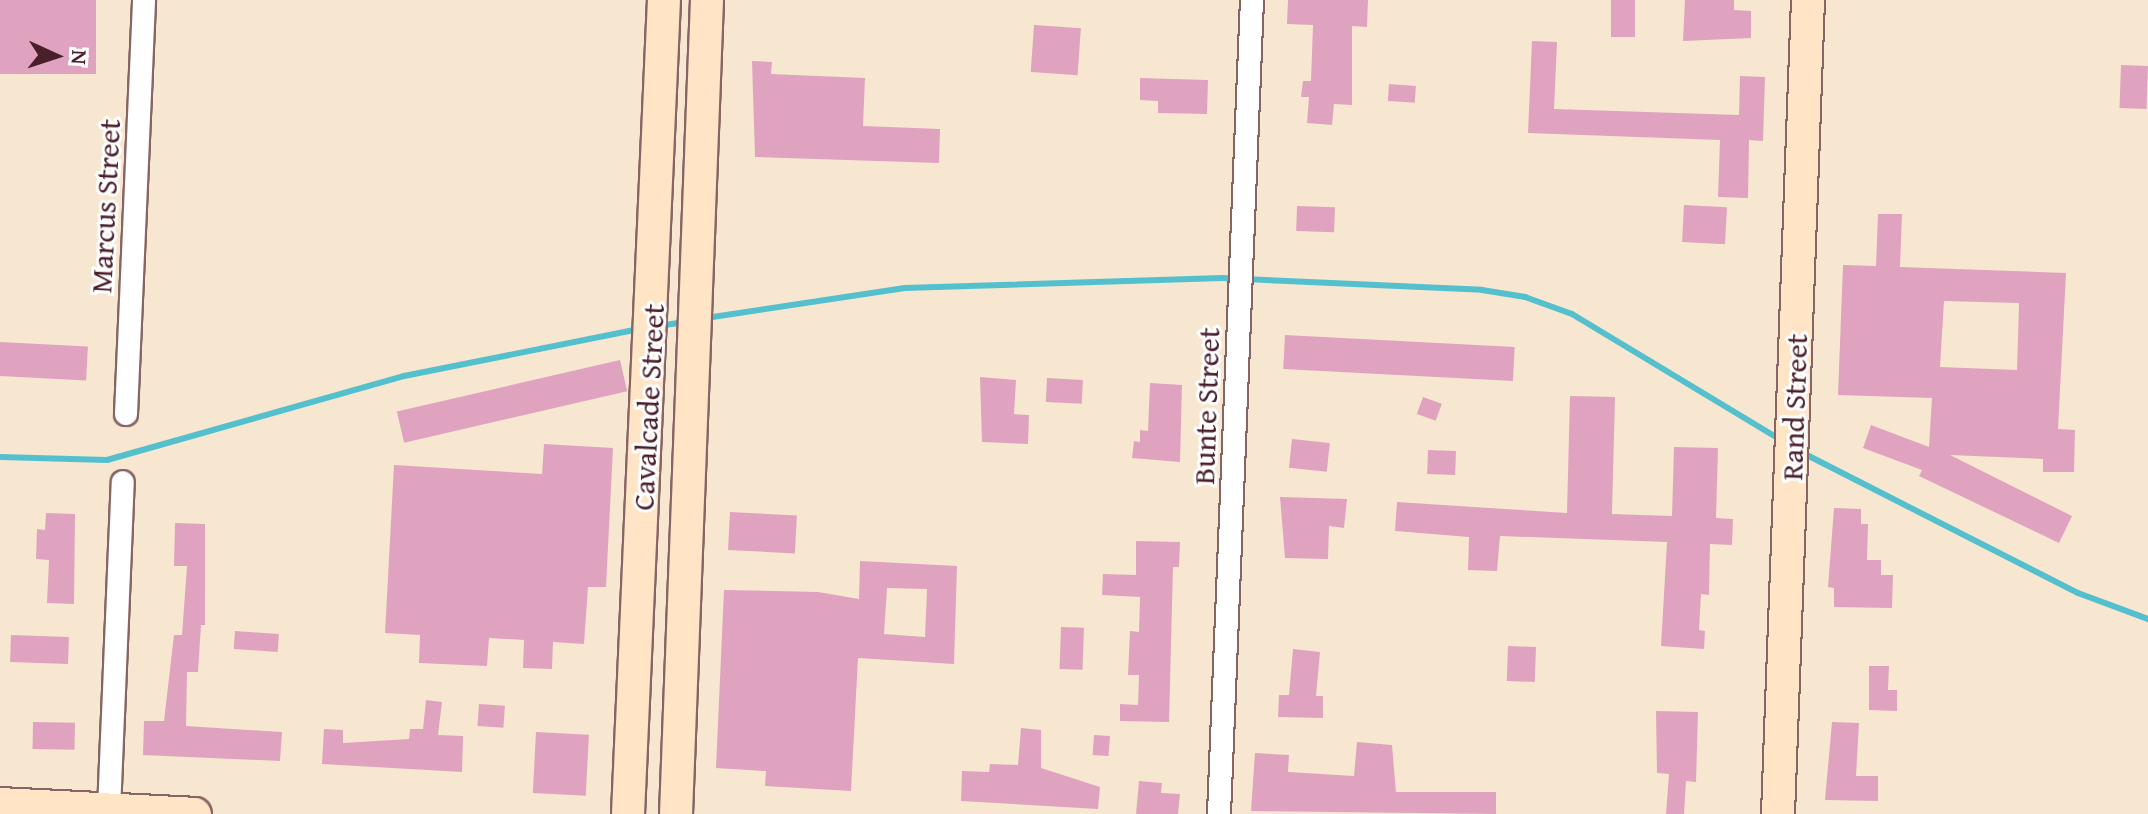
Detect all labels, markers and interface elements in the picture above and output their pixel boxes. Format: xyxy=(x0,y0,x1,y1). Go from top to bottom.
north arrow xyxy=(16,16,96,96)
text: N xyxy=(64,49,96,65)
street label: Marcus Street xyxy=(82,118,128,294)
street label: Cavalcade Street xyxy=(625,303,671,511)
street label: Bunte Street xyxy=(1185,327,1227,485)
street label: Rand Street xyxy=(1773,333,1815,481)

